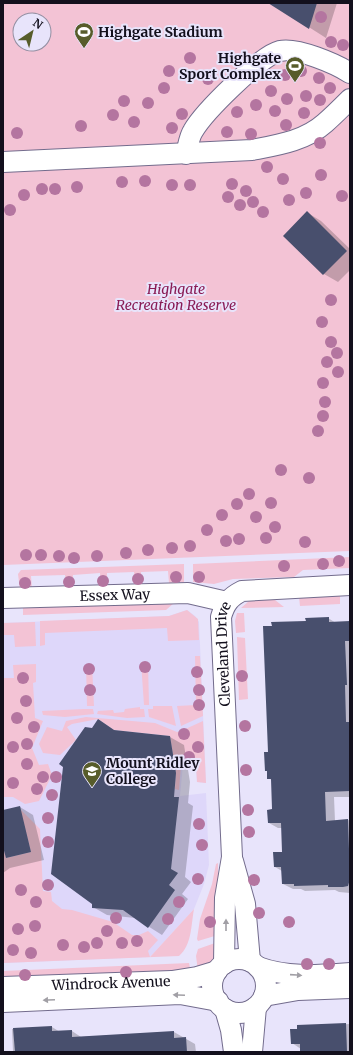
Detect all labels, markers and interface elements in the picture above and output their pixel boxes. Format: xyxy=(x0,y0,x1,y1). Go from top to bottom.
north arrow xyxy=(12,12,52,52)
text: N xyxy=(30,16,46,32)
sports icon: Highgate Stadium xyxy=(73,21,95,49)
place label: Highgate Stadium xyxy=(98,23,223,41)
place label: Highgate Sport Complex xyxy=(179,49,281,83)
sports icon: Highgate Sport Complex xyxy=(284,55,306,83)
park label: Highgate Recreation Reserve xyxy=(116,280,236,314)
street label: Essex Way xyxy=(79,585,151,605)
street label: Cleveland Drive xyxy=(212,598,235,707)
place label: Mount Ridley College xyxy=(106,754,200,788)
school or university icon: Mount Ridley College xyxy=(81,760,103,788)
one-way arrow xyxy=(223,918,229,931)
street label: Windrock Avenue xyxy=(50,972,171,994)
one-way arrow xyxy=(290,972,302,979)
one-way arrow xyxy=(173,991,185,998)
one-way arrow xyxy=(42,997,55,1003)

